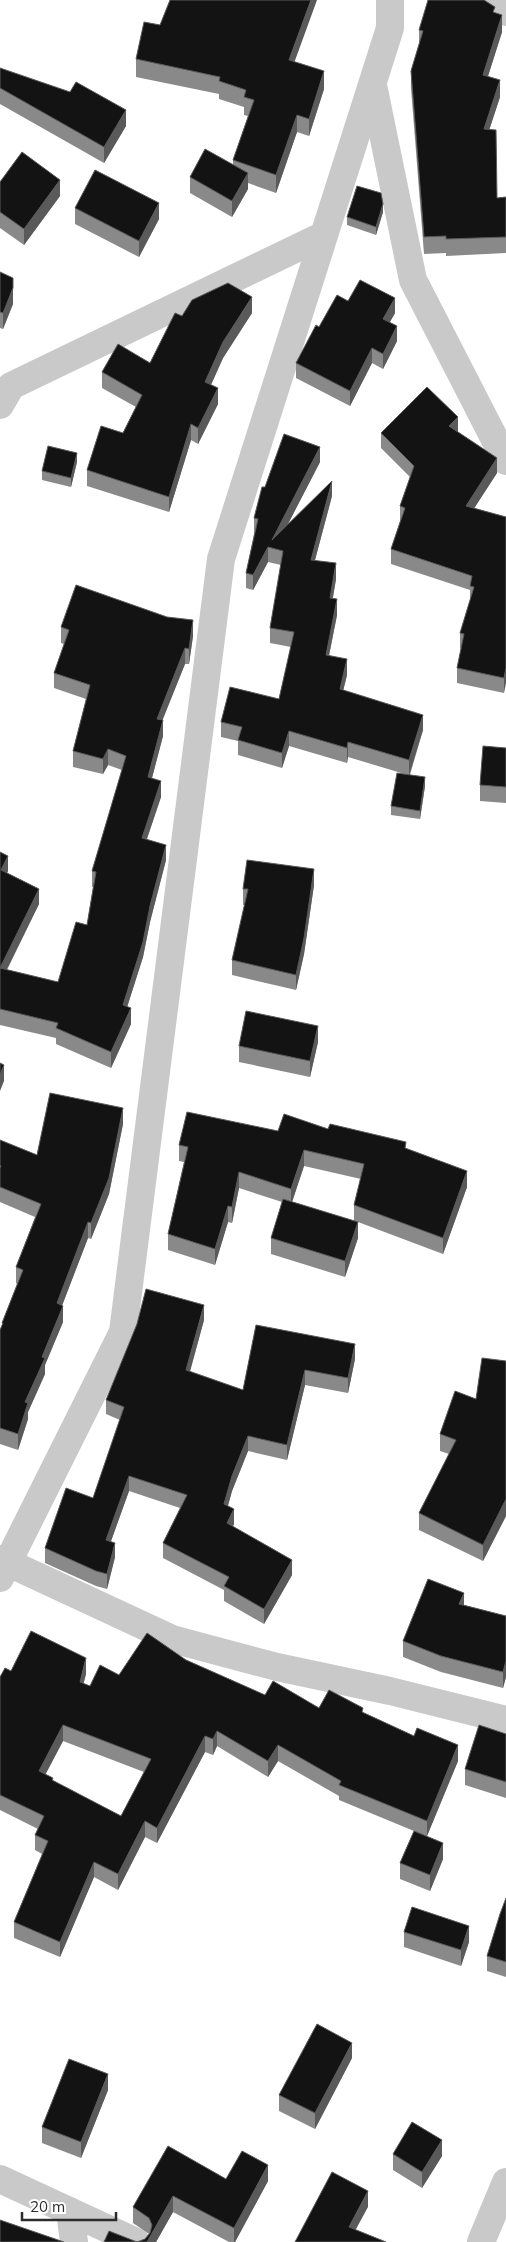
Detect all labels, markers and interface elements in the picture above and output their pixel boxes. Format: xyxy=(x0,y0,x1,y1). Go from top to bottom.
scale bar xyxy=(22,2190,116,2222)
text: 20 m xyxy=(30,2197,65,2216)

